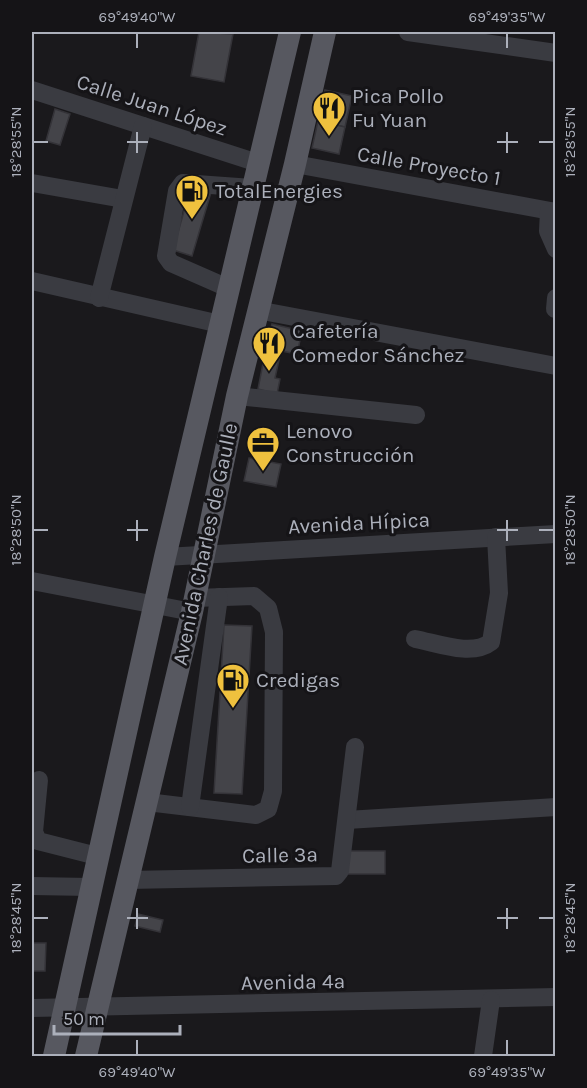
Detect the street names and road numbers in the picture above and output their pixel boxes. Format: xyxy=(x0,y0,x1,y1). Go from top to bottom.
street label: Calle Juan López xyxy=(74,69,230,141)
street label: Calle Proyecto 1 xyxy=(355,142,503,190)
street label: Avenida Charles de Gaulle xyxy=(168,421,242,667)
street label: Avenida Hípica xyxy=(287,507,431,539)
street label: Calle 3a xyxy=(242,842,318,868)
street label: Avenida 4a xyxy=(241,969,345,995)

